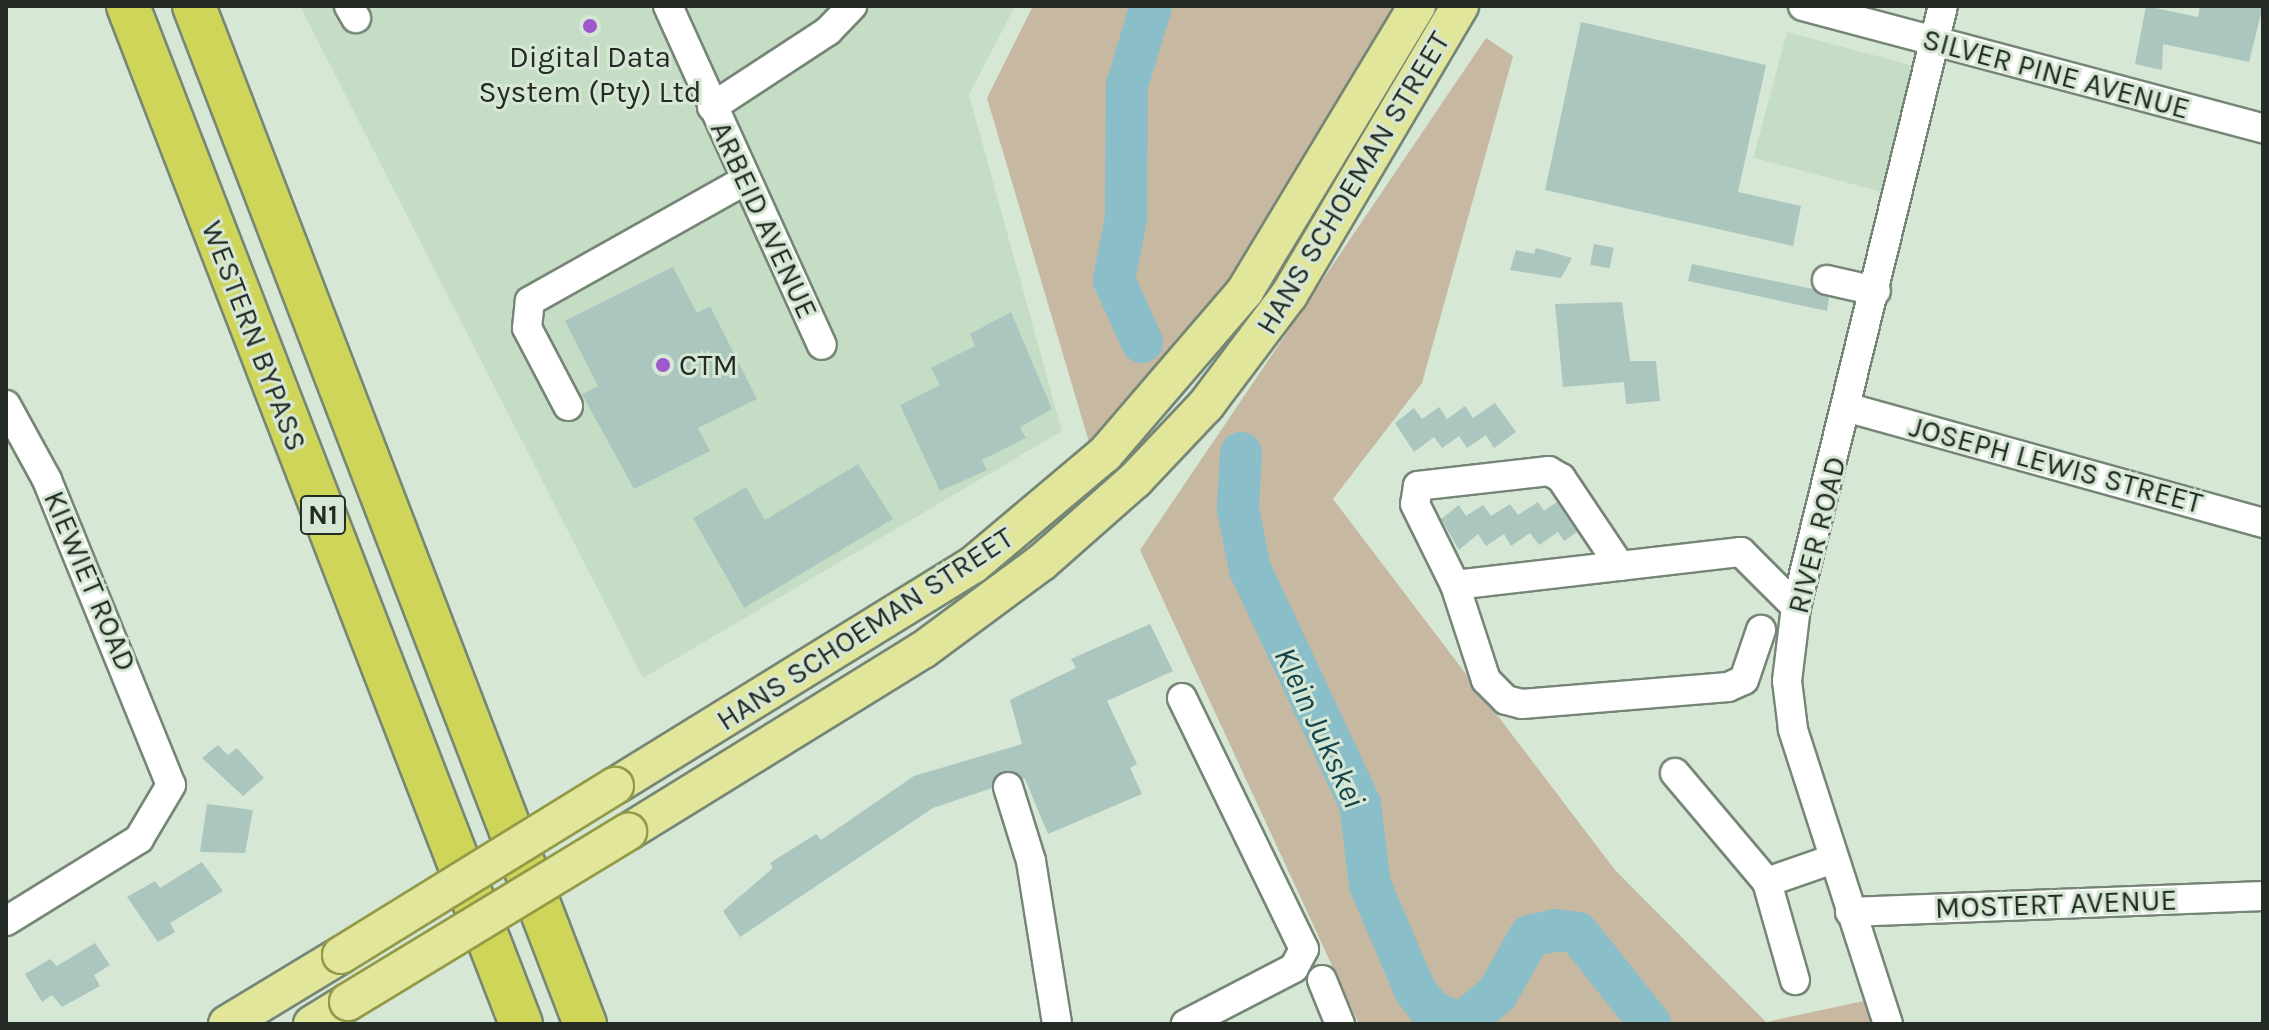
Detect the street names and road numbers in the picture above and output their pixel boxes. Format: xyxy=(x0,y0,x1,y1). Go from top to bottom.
street label: SILVER PINE AVENUE xyxy=(1918,21,2194,127)
street label: HANS SCHOEMAN STREET xyxy=(1248,25,1458,341)
street label: ARBEID AVENUE xyxy=(703,116,825,324)
street label: WESTERN BYPASS xyxy=(194,216,314,456)
street label: JOSEPH LEWIS STREET xyxy=(1906,409,2206,521)
street label: RIVER ROAD xyxy=(1780,453,1854,617)
street label: KIEWIET ROAD xyxy=(36,485,144,677)
road number: N1 xyxy=(299,491,347,539)
street label: HANS SCHOEMAN STREET xyxy=(710,520,1020,738)
street label: MOSTERT AVENUE xyxy=(1934,882,2178,926)

